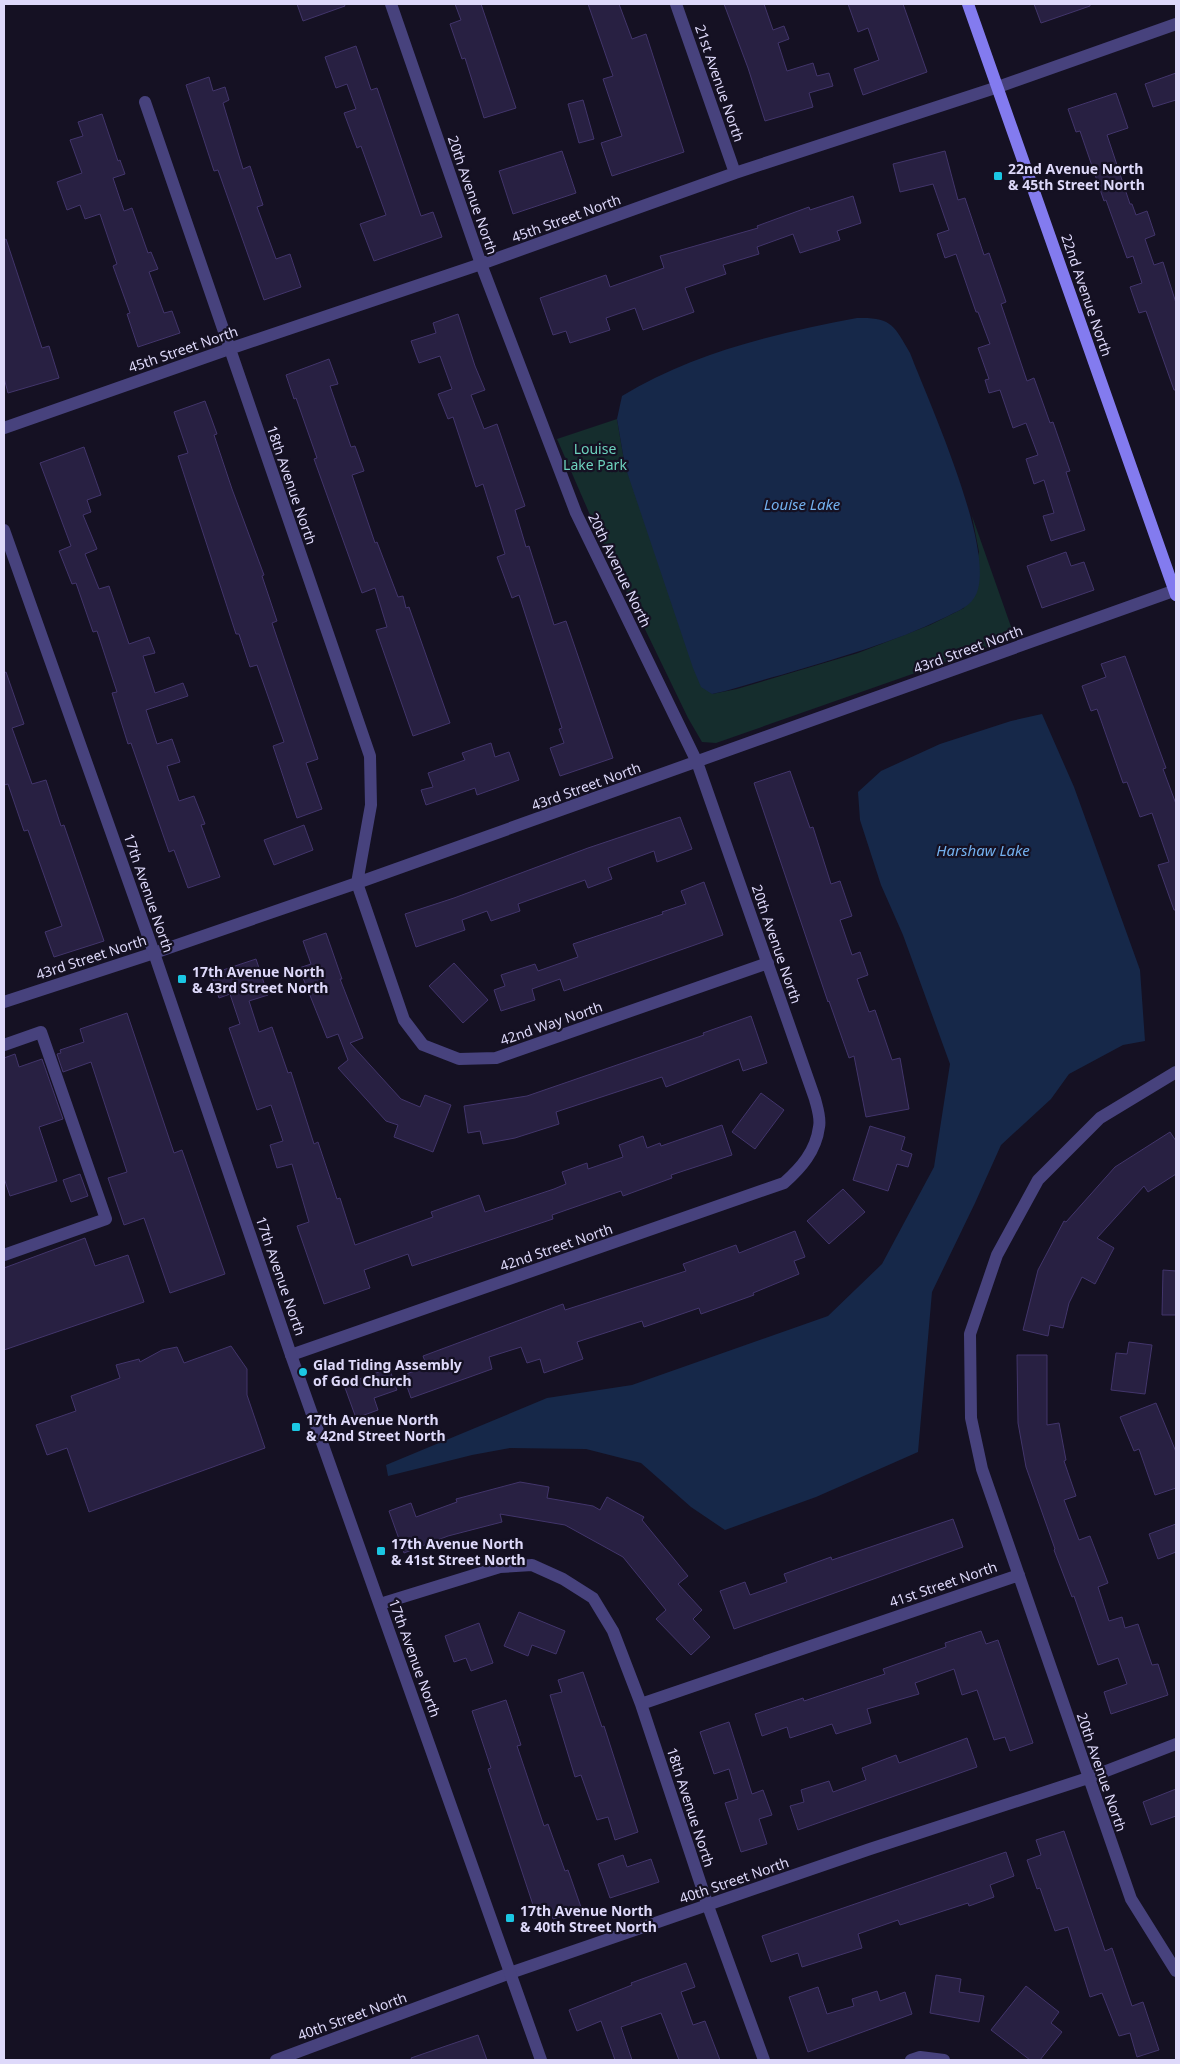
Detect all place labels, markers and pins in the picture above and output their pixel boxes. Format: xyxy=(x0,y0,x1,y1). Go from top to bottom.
place label: 22nd Avenue North & 45th Street North xyxy=(1008,159,1145,194)
marker: 22nd Avenue North & 45th Street North xyxy=(992,170,1004,182)
place label: 17th Avenue North & 43rd Street North xyxy=(192,962,328,997)
marker: 17th Avenue North & 43rd Street North xyxy=(176,973,188,985)
place label: Glad Tiding Assembly of God Church xyxy=(313,1355,462,1390)
marker: Glad Tiding Assembly of God Church xyxy=(297,1366,309,1378)
place label: 17th Avenue North & 42nd Street North xyxy=(306,1410,446,1445)
marker: 17th Avenue North & 42nd Street North xyxy=(290,1421,302,1433)
place label: 17th Avenue North & 41st Street North xyxy=(391,1534,526,1569)
marker: 17th Avenue North & 41st Street North xyxy=(375,1545,387,1557)
place label: 17th Avenue North & 40th Street North xyxy=(520,1901,657,1936)
marker: 17th Avenue North & 40th Street North xyxy=(504,1912,516,1924)

